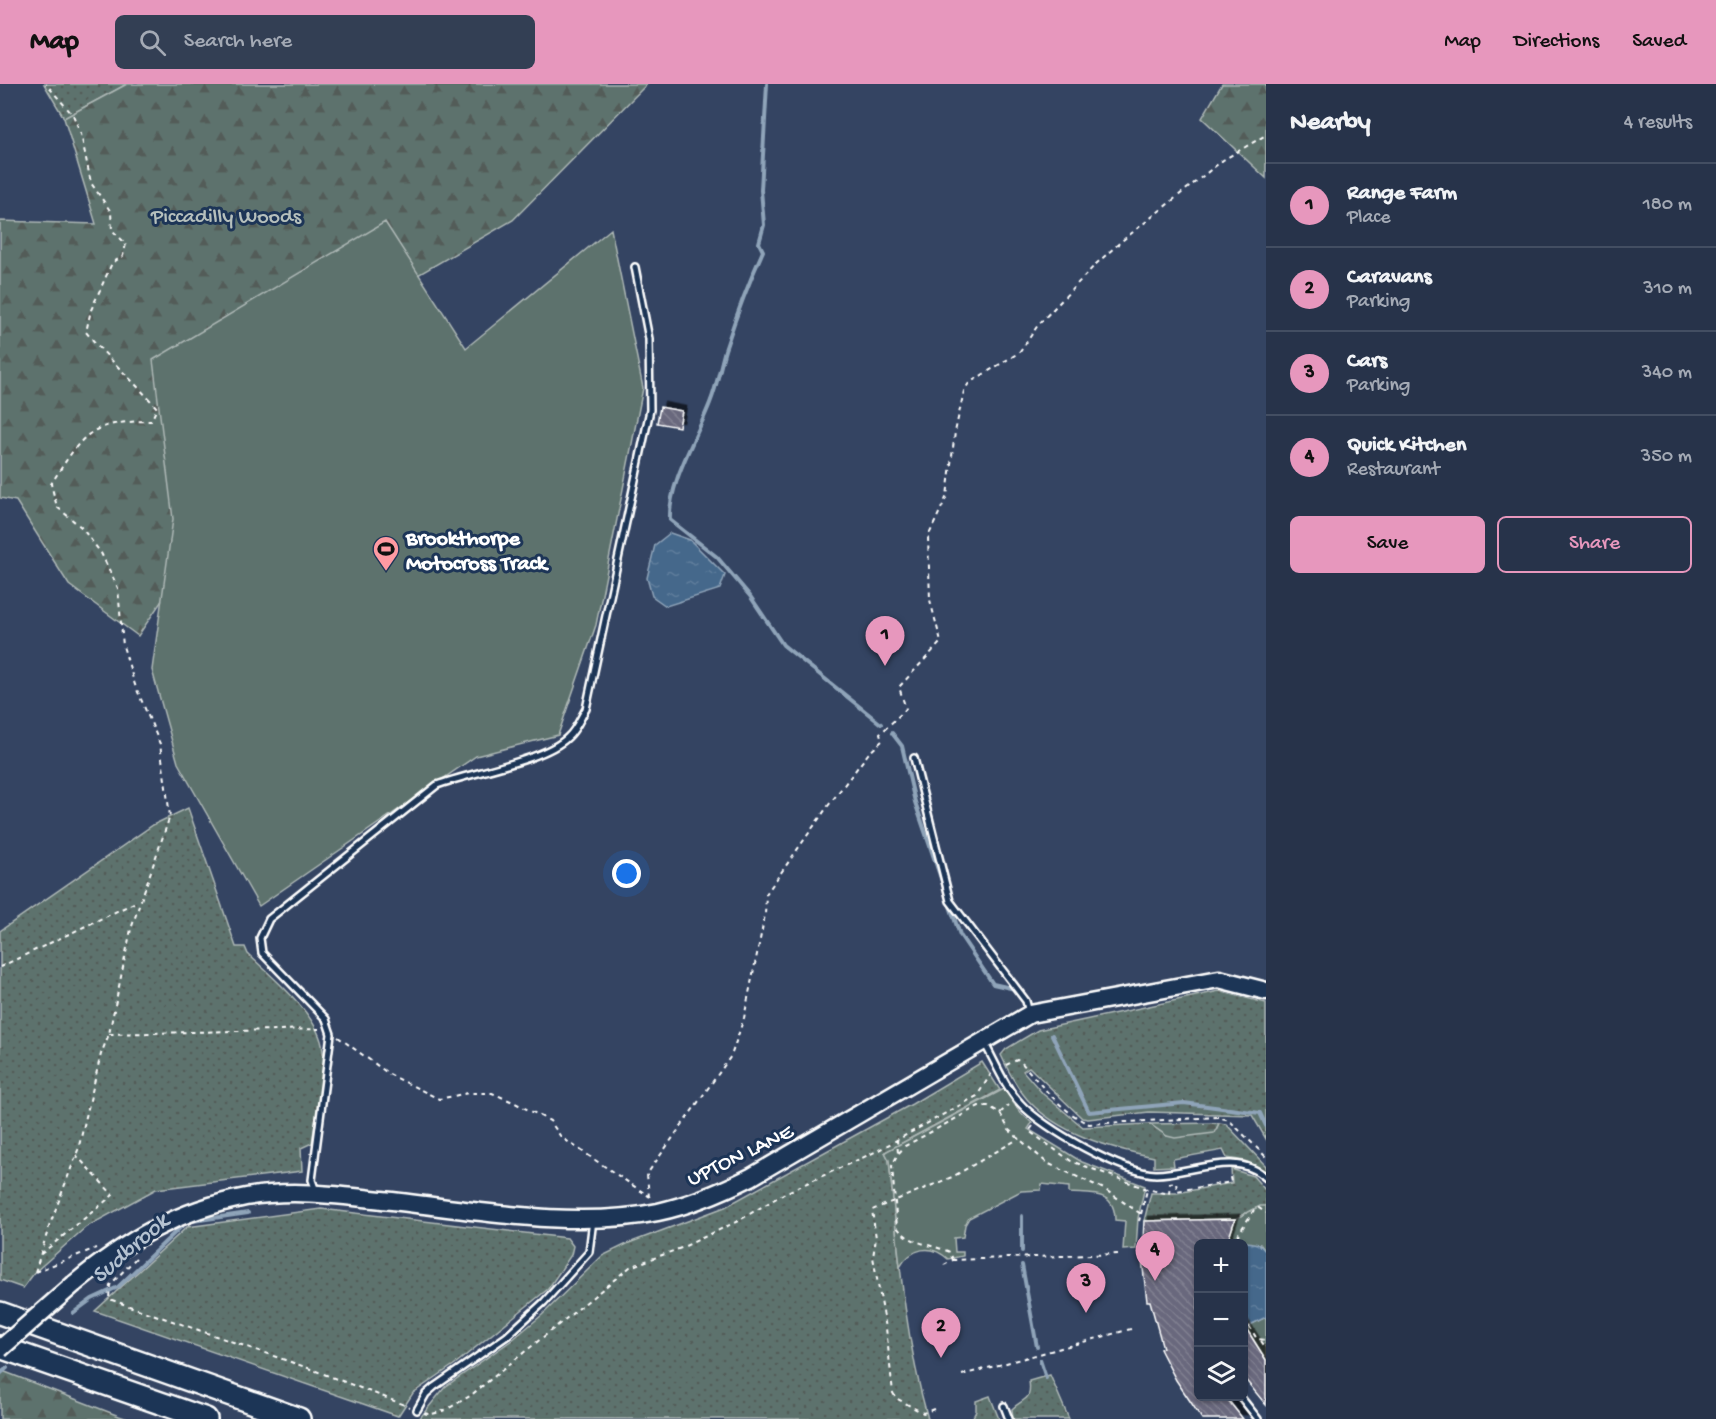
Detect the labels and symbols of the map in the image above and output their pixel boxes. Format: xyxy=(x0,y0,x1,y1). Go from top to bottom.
park label: Piccadilly Woods xyxy=(150,205,302,231)
place label: Brookthorpe Motocross Track xyxy=(405,527,549,578)
sports icon: Brookthorpe Motocross Track xyxy=(371,534,401,572)
pin: 1 xyxy=(866,616,904,666)
your location xyxy=(612,859,641,888)
street label: UPTON LANE xyxy=(683,1119,799,1194)
water label: Sudbrook xyxy=(87,1207,178,1291)
pin: 4 xyxy=(1136,1232,1174,1281)
pin: 3 xyxy=(1066,1264,1106,1313)
pin: 2 xyxy=(922,1308,960,1358)

